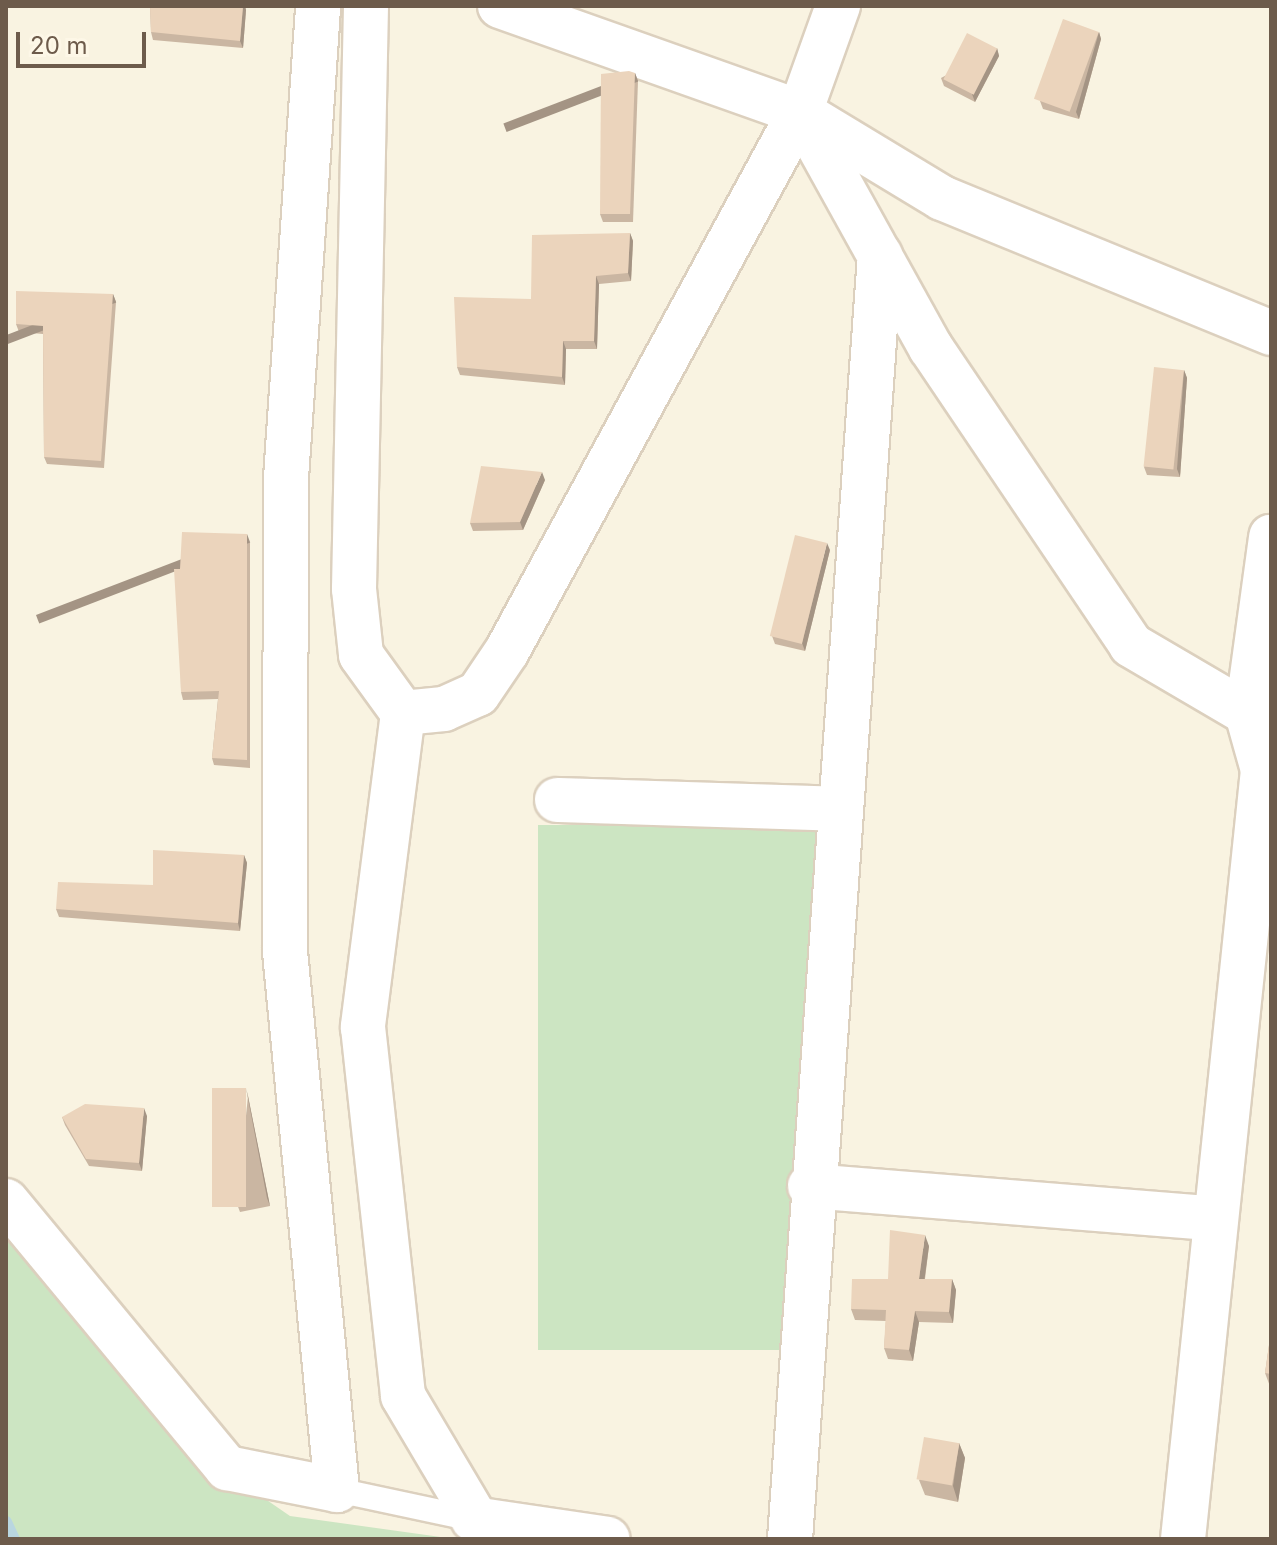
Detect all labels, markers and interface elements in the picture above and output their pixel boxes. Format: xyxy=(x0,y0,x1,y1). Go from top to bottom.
scale bar xyxy=(20,16,150,66)
text: 20 m xyxy=(30,31,88,60)

